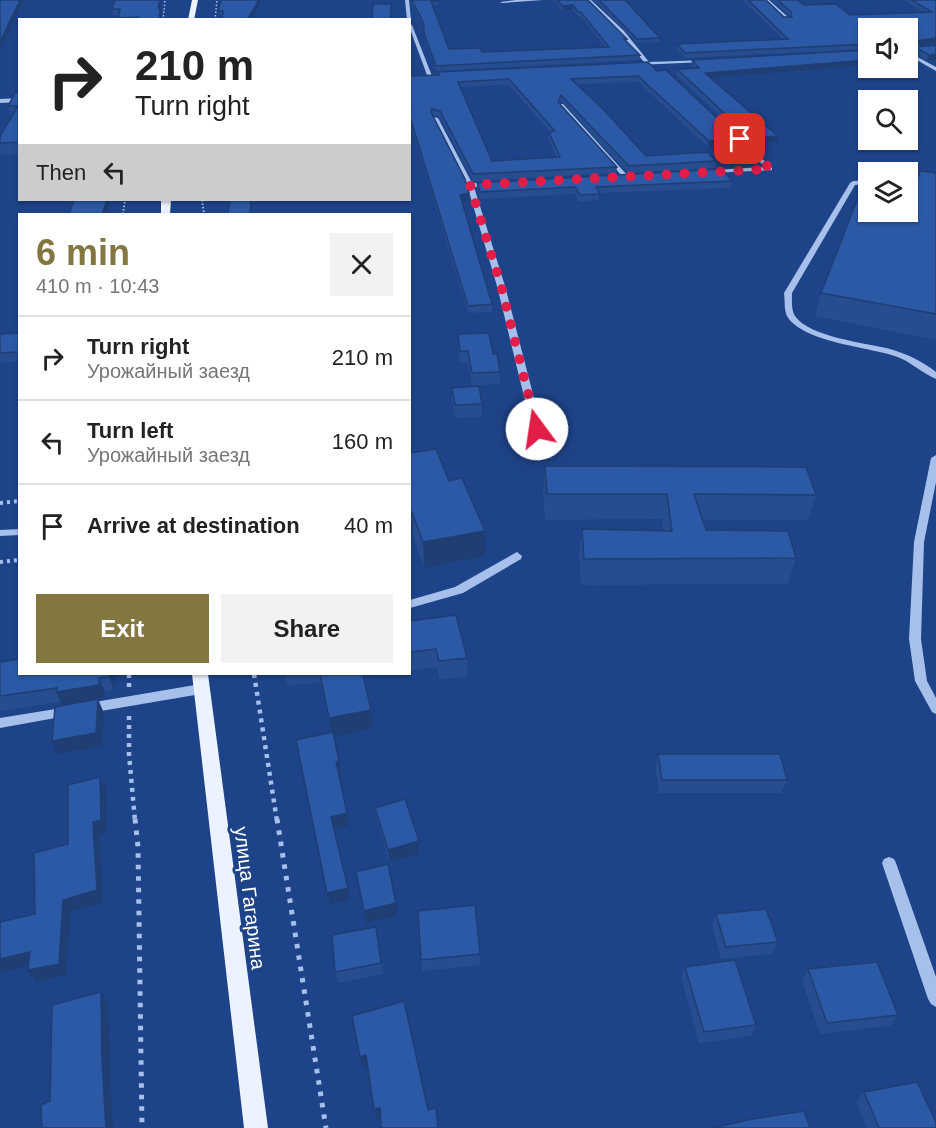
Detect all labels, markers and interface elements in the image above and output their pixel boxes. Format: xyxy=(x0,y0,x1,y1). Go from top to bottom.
map controls xyxy=(858,18,918,222)
button: sound xyxy=(858,18,918,78)
icon: right xyxy=(36,42,114,120)
text: 210 m xyxy=(135,42,254,89)
button: search xyxy=(858,90,918,150)
text: Turn right xyxy=(135,91,250,121)
pin xyxy=(714,113,765,164)
icon: arrive xyxy=(723,122,756,155)
icon: left xyxy=(98,156,131,189)
text: Then xyxy=(36,160,86,185)
button: layers xyxy=(858,162,918,222)
text: 6 min xyxy=(36,232,130,273)
button: close xyxy=(330,233,393,296)
text: 410 m · 10:43 xyxy=(36,275,159,297)
text: Turn right xyxy=(87,334,189,359)
icon: right xyxy=(36,342,69,375)
text: 210 m xyxy=(332,345,393,370)
text: Урожайный заезд xyxy=(87,360,250,382)
position arrow xyxy=(505,397,569,461)
text: Turn left xyxy=(87,418,173,443)
icon: left xyxy=(36,426,69,459)
text: 160 m xyxy=(332,429,393,454)
text: Урожайный заезд xyxy=(87,444,250,466)
icon: arrive xyxy=(36,510,69,543)
text: Arrive at destination xyxy=(87,513,300,538)
text: 40 m xyxy=(344,513,393,538)
button: Exit xyxy=(36,594,209,663)
button: Share xyxy=(221,594,393,663)
street label: улица Гагарина xyxy=(230,825,270,972)

